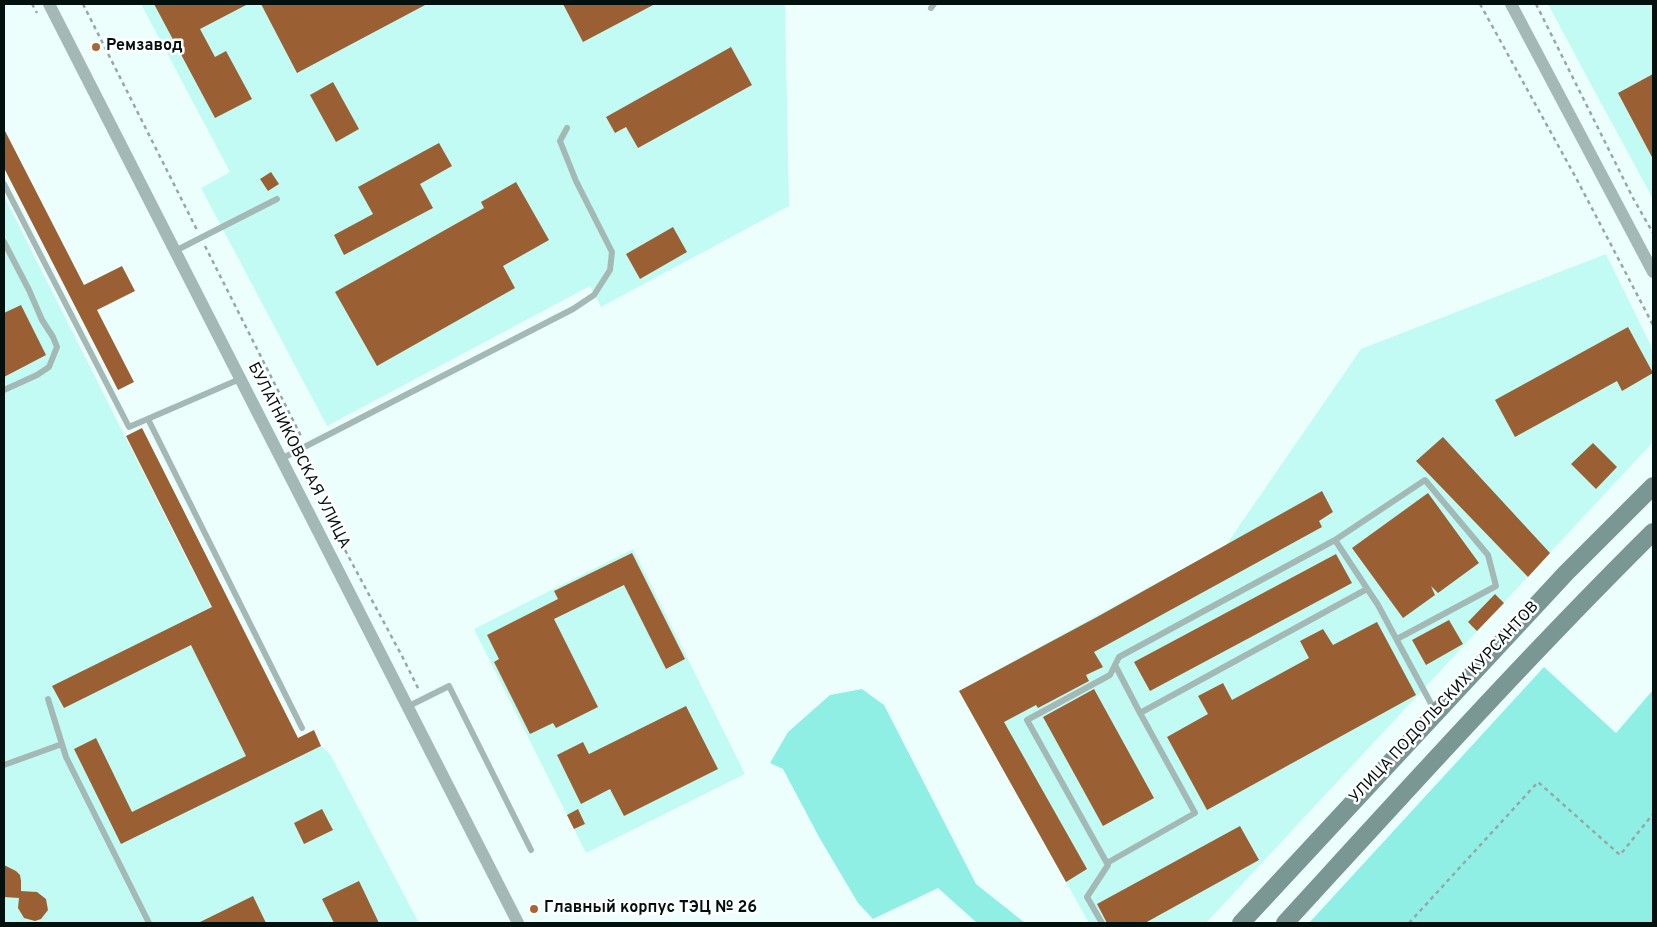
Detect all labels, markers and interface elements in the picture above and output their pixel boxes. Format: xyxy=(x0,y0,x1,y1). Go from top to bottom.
place label: Ремзавод xyxy=(106,37,183,57)
marker: Ремзавод xyxy=(90,41,102,53)
street label: БУЛАТНИКОВСКАЯ УЛИЦА xyxy=(243,360,353,552)
street label: УЛИЦА ПОДОЛЬСКИХ КУРСАНТОВ xyxy=(1346,598,1544,808)
place label: Главный корпус ТЭЦ № 26 xyxy=(544,899,757,919)
marker: Главный корпус ТЭЦ № 26 xyxy=(528,903,540,915)

